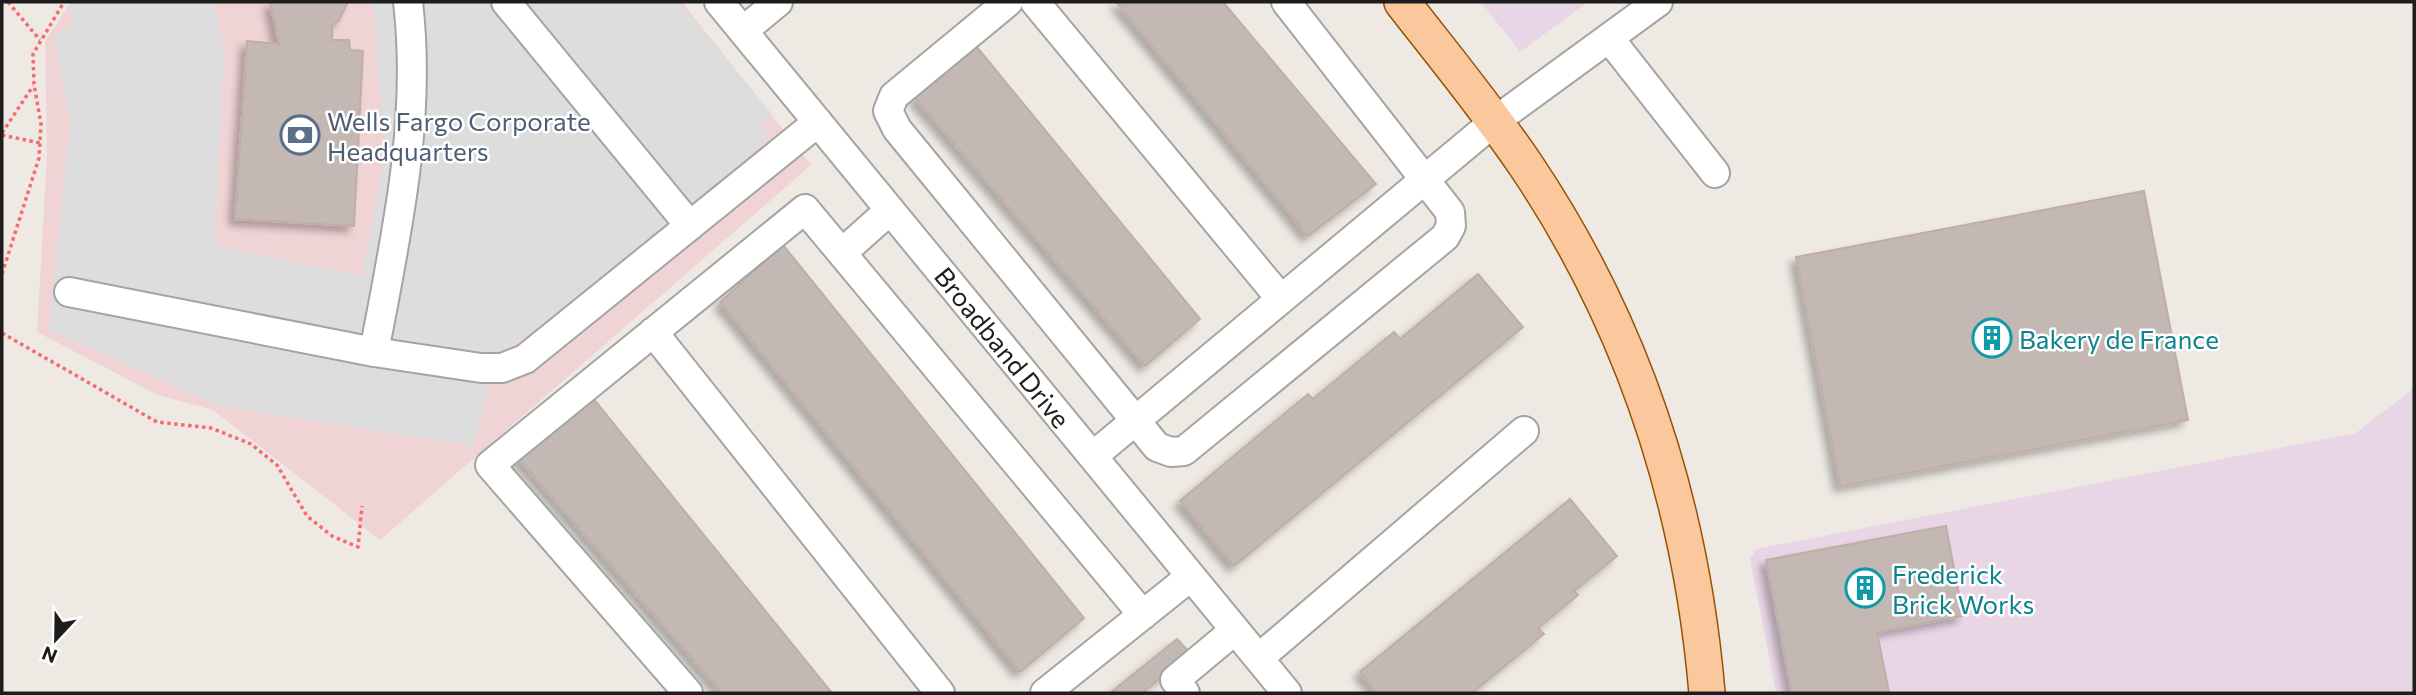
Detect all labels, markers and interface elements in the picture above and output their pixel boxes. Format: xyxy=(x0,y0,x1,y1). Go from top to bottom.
place label: Wells Fargo Corporate Headquarters xyxy=(327,105,591,166)
bank icon: Wells Fargo Corporate Headquarters xyxy=(279,114,321,156)
street label: Broadband Drive xyxy=(929,260,1077,434)
building icon: Bakery de France xyxy=(1971,317,2013,359)
place label: Bakery de France xyxy=(2019,323,2219,354)
place label: Frederick Brick Works xyxy=(1892,558,2034,619)
building icon: Frederick Brick Works xyxy=(1844,567,1886,609)
north arrow xyxy=(21,604,91,674)
text: N xyxy=(39,642,60,669)

